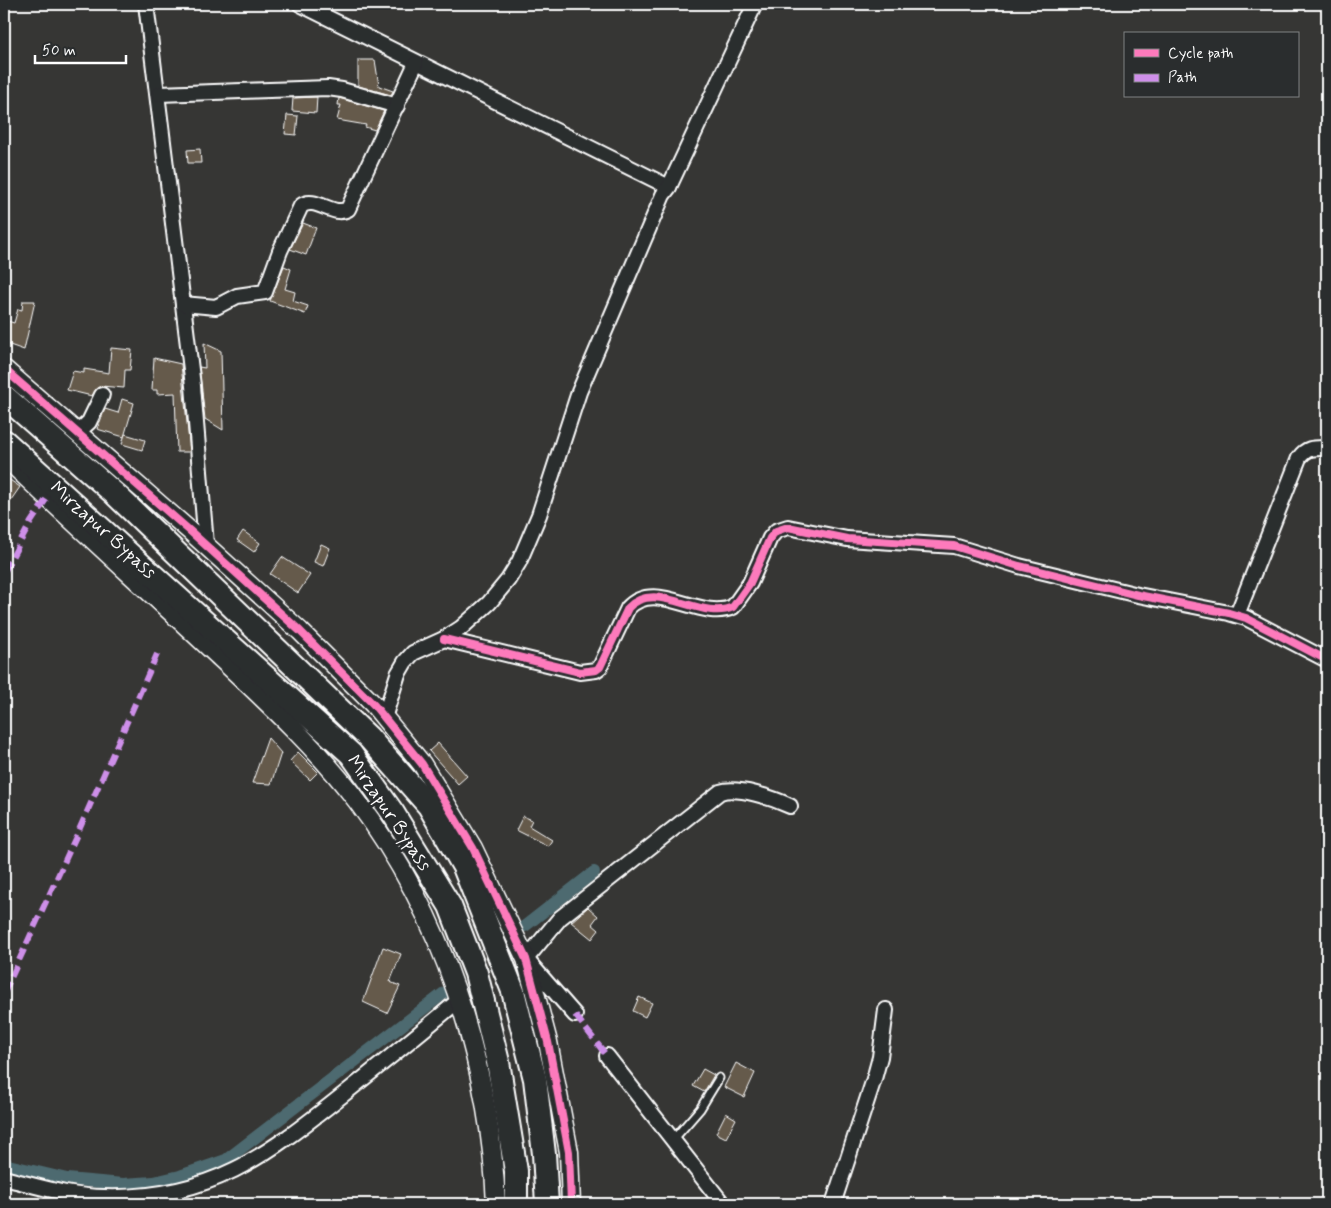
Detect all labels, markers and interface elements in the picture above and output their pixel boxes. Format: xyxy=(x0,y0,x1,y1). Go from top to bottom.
scale bar xyxy=(35,32,126,64)
legend xyxy=(1124,32,1298,98)
text: 50 m xyxy=(42,41,76,61)
text: Cycle path xyxy=(1168,44,1233,64)
text: Path xyxy=(1168,68,1197,88)
street label: Mirzapur Bypass xyxy=(44,476,162,586)
street label: Mirzapur Bypass xyxy=(340,750,437,877)

